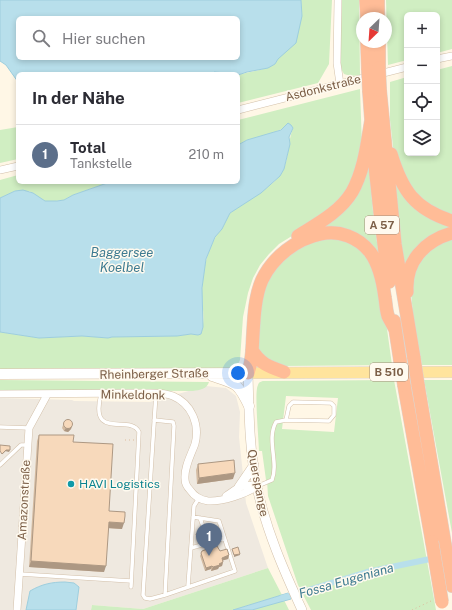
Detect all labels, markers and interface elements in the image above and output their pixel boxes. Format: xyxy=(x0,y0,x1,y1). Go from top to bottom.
north arrow xyxy=(356,12,392,48)
map controls xyxy=(404,12,440,156)
button: + xyxy=(404,12,440,48)
search box xyxy=(16,16,240,60)
icon: search xyxy=(30,27,52,49)
text: Hier suchen xyxy=(62,30,145,47)
button: − xyxy=(404,48,440,84)
street label: Asdonkstraße xyxy=(284,72,362,104)
button: locate xyxy=(404,84,440,120)
text: In der Nähe xyxy=(32,88,125,108)
button: layers xyxy=(404,120,440,156)
text: Total xyxy=(70,139,106,156)
text: 1 xyxy=(42,147,48,162)
text: 210 m xyxy=(189,147,224,162)
text: Tankstelle xyxy=(70,156,132,171)
road number: A 57 xyxy=(365,216,399,234)
water label: Baggersee Koelbel xyxy=(91,245,153,275)
your location xyxy=(228,363,248,383)
road number: B 510 xyxy=(370,363,408,381)
street label: Rheinberger Straße xyxy=(99,366,209,382)
street label: Minkeldonk xyxy=(100,387,166,403)
street label: Querspange xyxy=(245,448,271,518)
street label: Amazonstraße xyxy=(15,459,33,541)
place label: HAVI Logistics xyxy=(79,477,160,491)
marker: HAVI Logistics xyxy=(66,479,76,489)
pin: 1 xyxy=(196,523,222,556)
water label: Fossa Eugeniana xyxy=(297,560,395,601)

